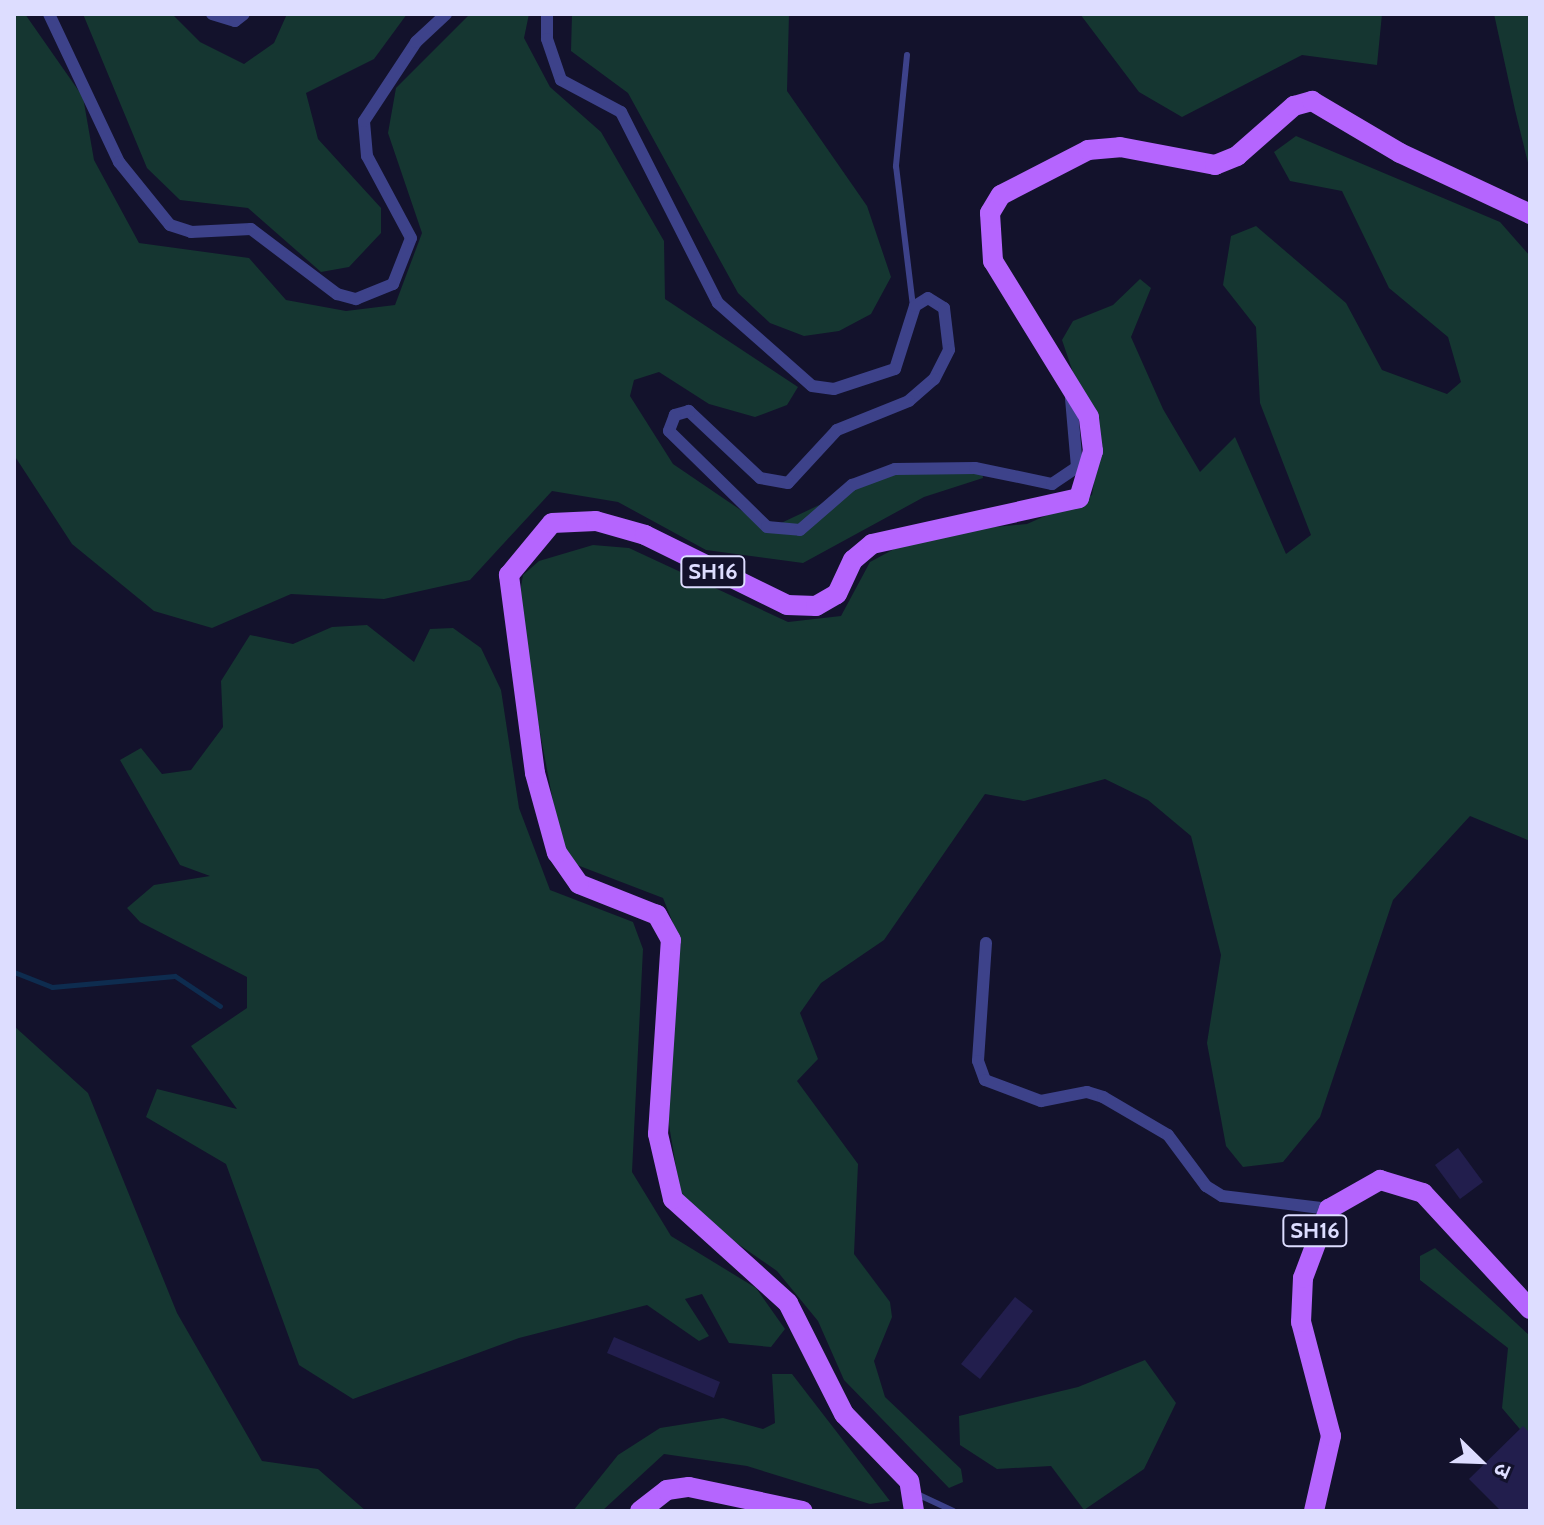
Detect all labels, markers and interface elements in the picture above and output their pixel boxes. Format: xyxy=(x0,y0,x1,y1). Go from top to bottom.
road number: SH16 xyxy=(679,554,747,590)
road number: SH16 xyxy=(1281,1213,1349,1249)
north arrow xyxy=(1440,1421,1520,1501)
text: उ xyxy=(1488,1459,1517,1482)

